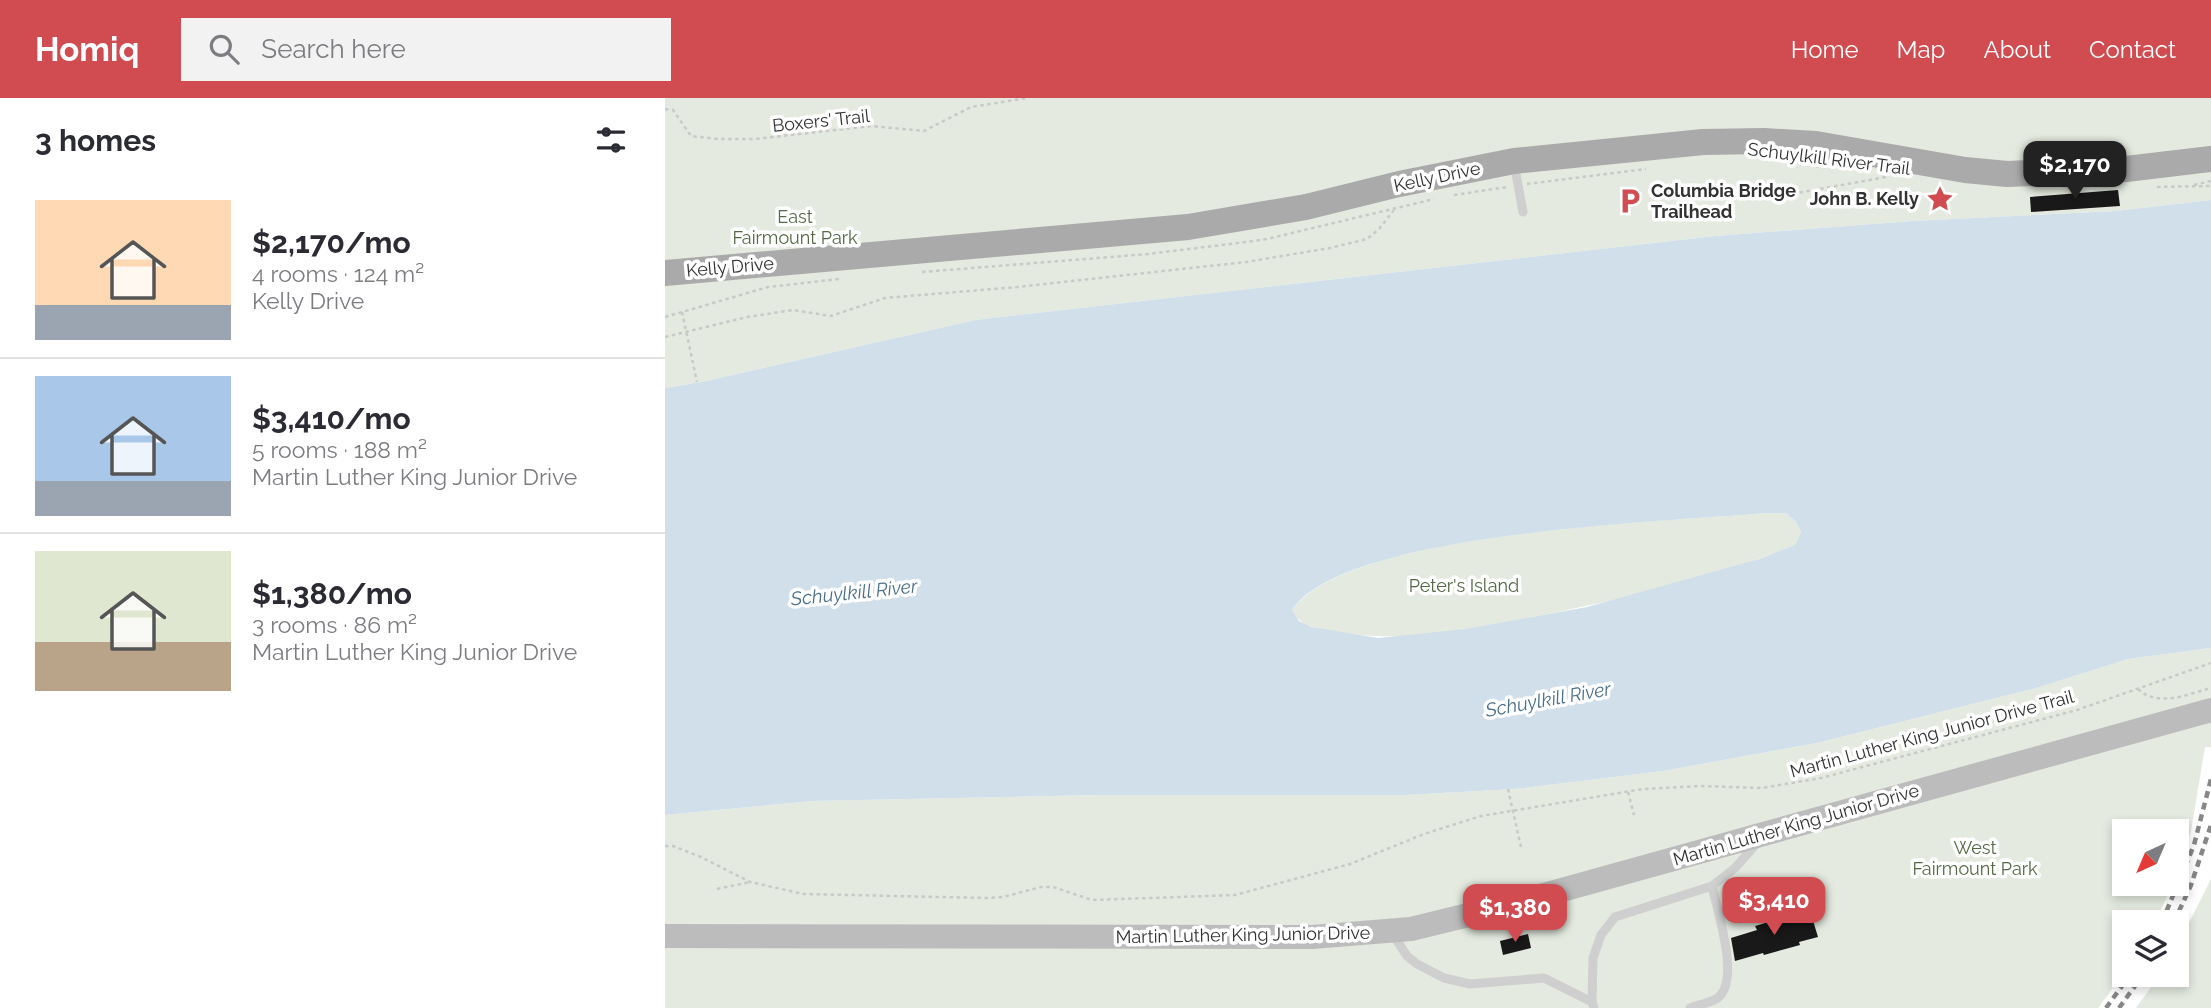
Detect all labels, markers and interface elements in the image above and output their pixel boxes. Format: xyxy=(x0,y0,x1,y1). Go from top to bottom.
search box xyxy=(181,18,671,81)
text: Homiq xyxy=(35,30,139,69)
icon: search xyxy=(205,30,243,68)
text: Search here xyxy=(261,34,406,64)
text: Home xyxy=(1791,35,1859,64)
text: Map xyxy=(1897,35,1945,64)
text: About xyxy=(1983,35,2051,64)
text: Contact xyxy=(2089,35,2176,64)
street label: Boxers' Trail xyxy=(771,105,871,136)
icon: filters xyxy=(592,121,630,159)
text: 3 homes xyxy=(35,123,156,158)
street label: Schuylkill River Trail xyxy=(1747,138,1912,179)
pin: $2,170 xyxy=(2018,141,2132,201)
text: $2,170 xyxy=(2039,150,2111,177)
street label: Kelly Drive xyxy=(1392,157,1482,196)
place label: Columbia Bridge Trailhead xyxy=(1651,180,1796,222)
place icon: John B. Kelly xyxy=(1925,184,1955,214)
parking icon: Columbia Bridge Trailhead xyxy=(1615,186,1645,216)
place label: John B. Kelly xyxy=(1810,188,1919,209)
park label: East Fairmount Park xyxy=(732,206,858,248)
text: $2,170/mo xyxy=(252,225,411,260)
icon: home xyxy=(91,228,175,312)
street label: Kelly Drive xyxy=(685,252,775,281)
text: 4 rooms · 124 m² xyxy=(252,260,424,287)
text: Kelly Drive xyxy=(252,287,364,314)
text: $3,410/mo xyxy=(252,401,411,436)
icon: home xyxy=(91,404,175,488)
text: 5 rooms · 188 m² xyxy=(252,436,427,463)
text: Martin Luther King Junior Drive xyxy=(252,463,577,490)
water label: Schuylkill River xyxy=(789,574,920,610)
park label: Peter's Island xyxy=(1409,575,1519,596)
text: $1,380/mo xyxy=(252,576,412,611)
icon: home xyxy=(91,579,175,663)
text: 3 rooms · 86 m² xyxy=(252,611,417,638)
text: Martin Luther King Junior Drive xyxy=(252,638,577,665)
water label: Schuylkill River xyxy=(1483,677,1614,721)
street label: Martin Luther King Junior Drive Trail xyxy=(1788,685,2076,782)
street label: Martin Luther King Junior Drive xyxy=(1671,779,1922,870)
north arrow xyxy=(2112,819,2189,896)
map controls xyxy=(2112,819,2189,987)
park label: West Fairmount Park xyxy=(1912,837,2038,879)
pin: $3,410 xyxy=(1717,878,1831,937)
pin: $1,380 xyxy=(1458,884,1572,944)
text: $3,410 xyxy=(1738,886,1810,913)
text: $1,380 xyxy=(1479,893,1551,920)
button: layers xyxy=(2112,910,2189,987)
street label: Martin Luther King Junior Drive xyxy=(1116,922,1371,947)

